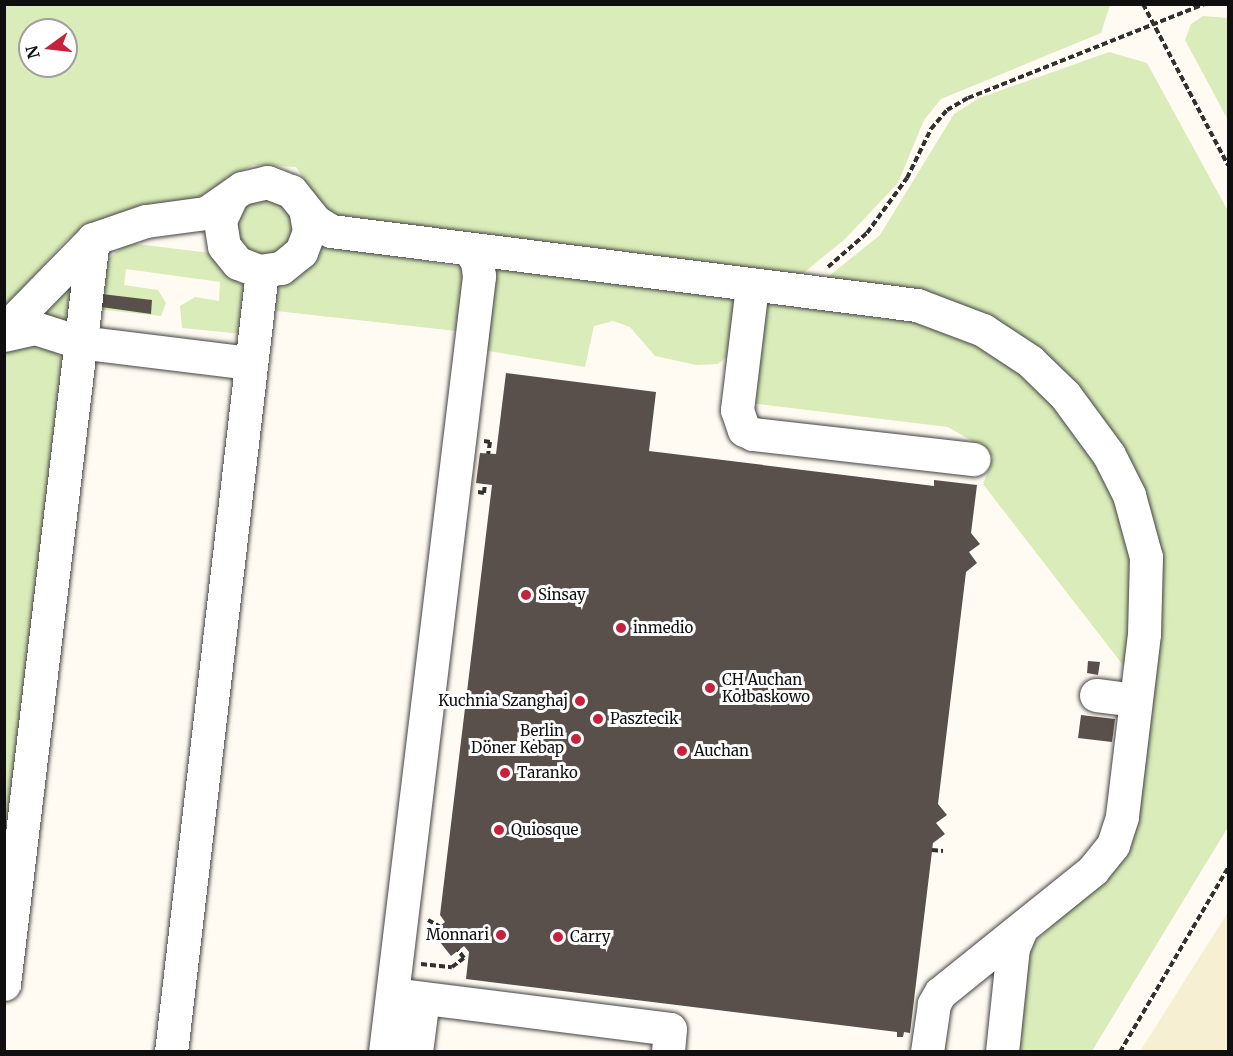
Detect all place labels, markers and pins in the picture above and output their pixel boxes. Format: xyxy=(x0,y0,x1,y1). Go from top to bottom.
place label: Sinsay xyxy=(538,586,586,604)
marker: Sinsay xyxy=(519,588,533,602)
place label: inmedio xyxy=(633,619,693,637)
marker: inmedio xyxy=(614,621,628,635)
place label: CH Auchan Kołbaskowo xyxy=(722,670,810,705)
marker: CH Auchan Kołbaskowo xyxy=(703,681,717,695)
place label: Kuchnia Szanghaj xyxy=(438,692,568,710)
marker: Kuchnia Szanghaj xyxy=(573,694,587,708)
place label: Pasztecik xyxy=(610,710,679,728)
marker: Pasztecik xyxy=(591,712,605,726)
place label: Berlin Döner Kebap xyxy=(471,721,564,756)
marker: Berlin Döner Kebap xyxy=(569,732,583,746)
place label: Auchan xyxy=(694,742,749,760)
marker: Auchan xyxy=(675,744,689,758)
place label: Taranko xyxy=(517,764,578,782)
marker: Taranko xyxy=(498,766,512,780)
place label: Quiosque xyxy=(511,821,578,839)
marker: Quiosque xyxy=(492,823,506,837)
place label: Monnari xyxy=(426,926,489,944)
marker: Monnari xyxy=(494,928,508,942)
place label: Carry xyxy=(570,928,610,946)
marker: Carry xyxy=(551,930,565,944)

